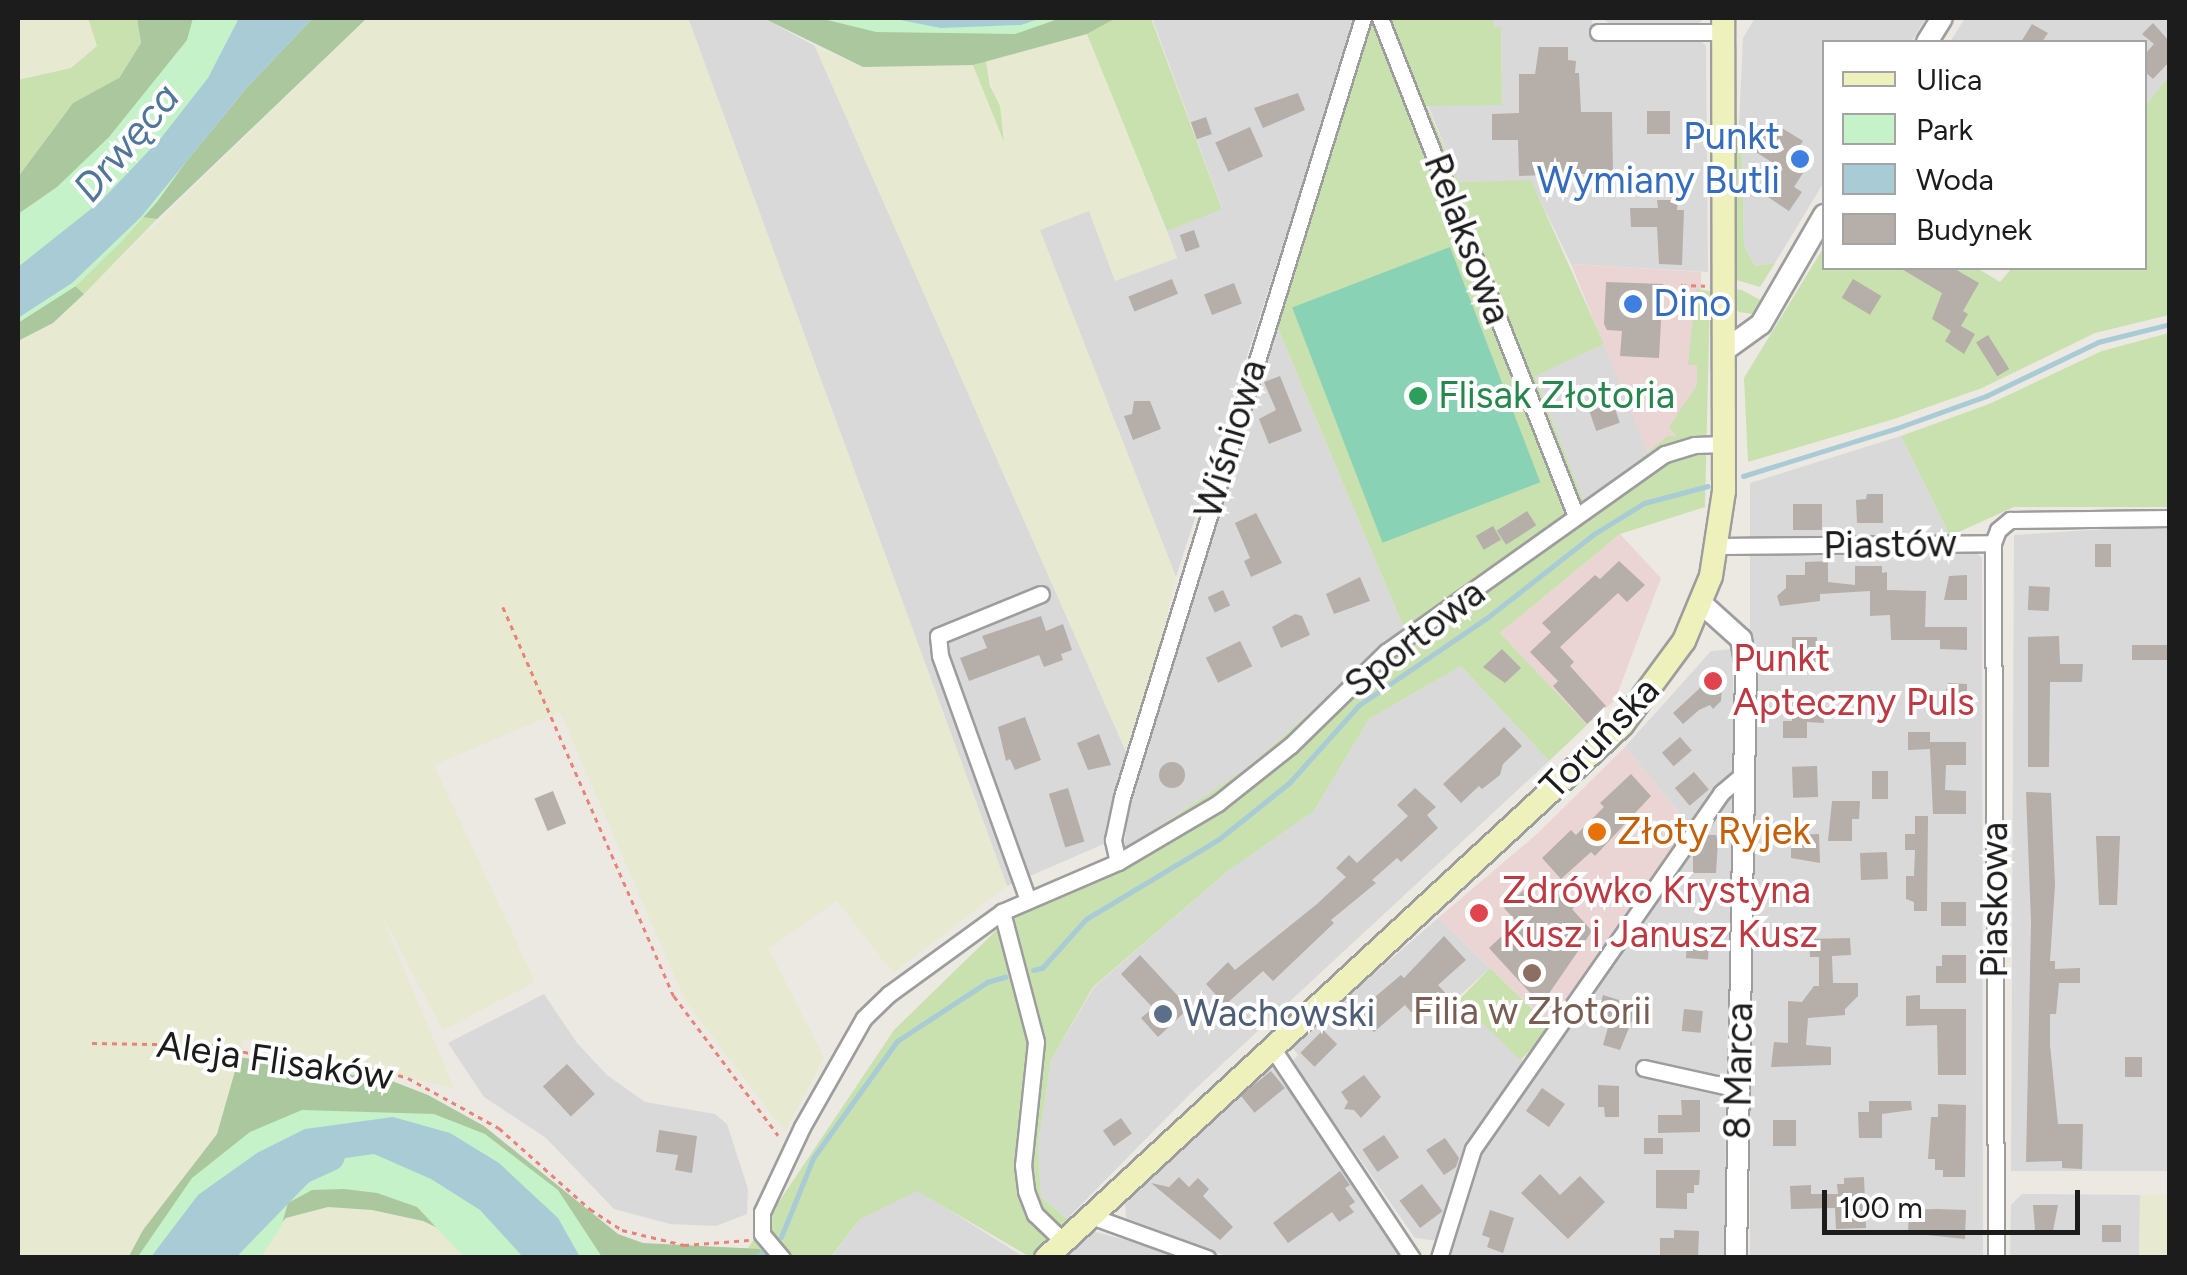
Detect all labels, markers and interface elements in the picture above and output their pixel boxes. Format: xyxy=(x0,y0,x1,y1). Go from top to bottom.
legend xyxy=(1822,40,2147,270)
text: Ulica xyxy=(1916,61,1982,98)
water label: Drwęca xyxy=(63,73,189,211)
text: Park xyxy=(1916,111,1973,148)
place label: Punkt Wymiany Butli xyxy=(1537,114,1780,203)
street label: Relaksowa xyxy=(1414,147,1520,331)
marker: Punkt Wymiany Butli xyxy=(1789,148,1811,170)
text: Woda xyxy=(1916,161,1994,198)
text: Budynek xyxy=(1916,211,2032,248)
place label: Dino xyxy=(1653,281,1731,327)
marker: Dino xyxy=(1622,293,1644,315)
street label: Wiśniowa xyxy=(1185,354,1277,524)
place label: Flisak Złotoria xyxy=(1438,373,1675,419)
marker: Flisak Złotoria xyxy=(1407,385,1429,407)
street label: Piastów xyxy=(1823,521,1957,569)
street label: Sportowa xyxy=(1336,570,1494,708)
place label: Punkt Apteczny Puls xyxy=(1733,636,1975,726)
street label: Toruńska xyxy=(1531,668,1669,808)
marker: Punkt Apteczny Puls xyxy=(1702,670,1724,692)
place label: Złoty Ryjek xyxy=(1617,809,1811,855)
marker: Złoty Ryjek xyxy=(1586,821,1608,843)
street label: Piaskowa xyxy=(1972,822,2018,978)
place label: Zdrówko Krystyna Kusz i Janusz Kusz xyxy=(1502,868,1818,958)
marker: Zdrówko Krystyna Kusz i Janusz Kusz xyxy=(1466,900,1492,926)
marker: Filia w Złotorii xyxy=(1521,962,1543,984)
place label: Filia w Złotorii xyxy=(1413,989,1651,1035)
place label: Wachowski xyxy=(1183,991,1375,1037)
street label: 8 Marca xyxy=(1715,1002,1763,1140)
marker: Wachowski xyxy=(1152,1003,1174,1025)
street label: Aleja Flisaków xyxy=(154,1022,396,1100)
scale bar xyxy=(1827,1170,2084,1232)
text: 100 m xyxy=(1839,1189,1923,1226)

